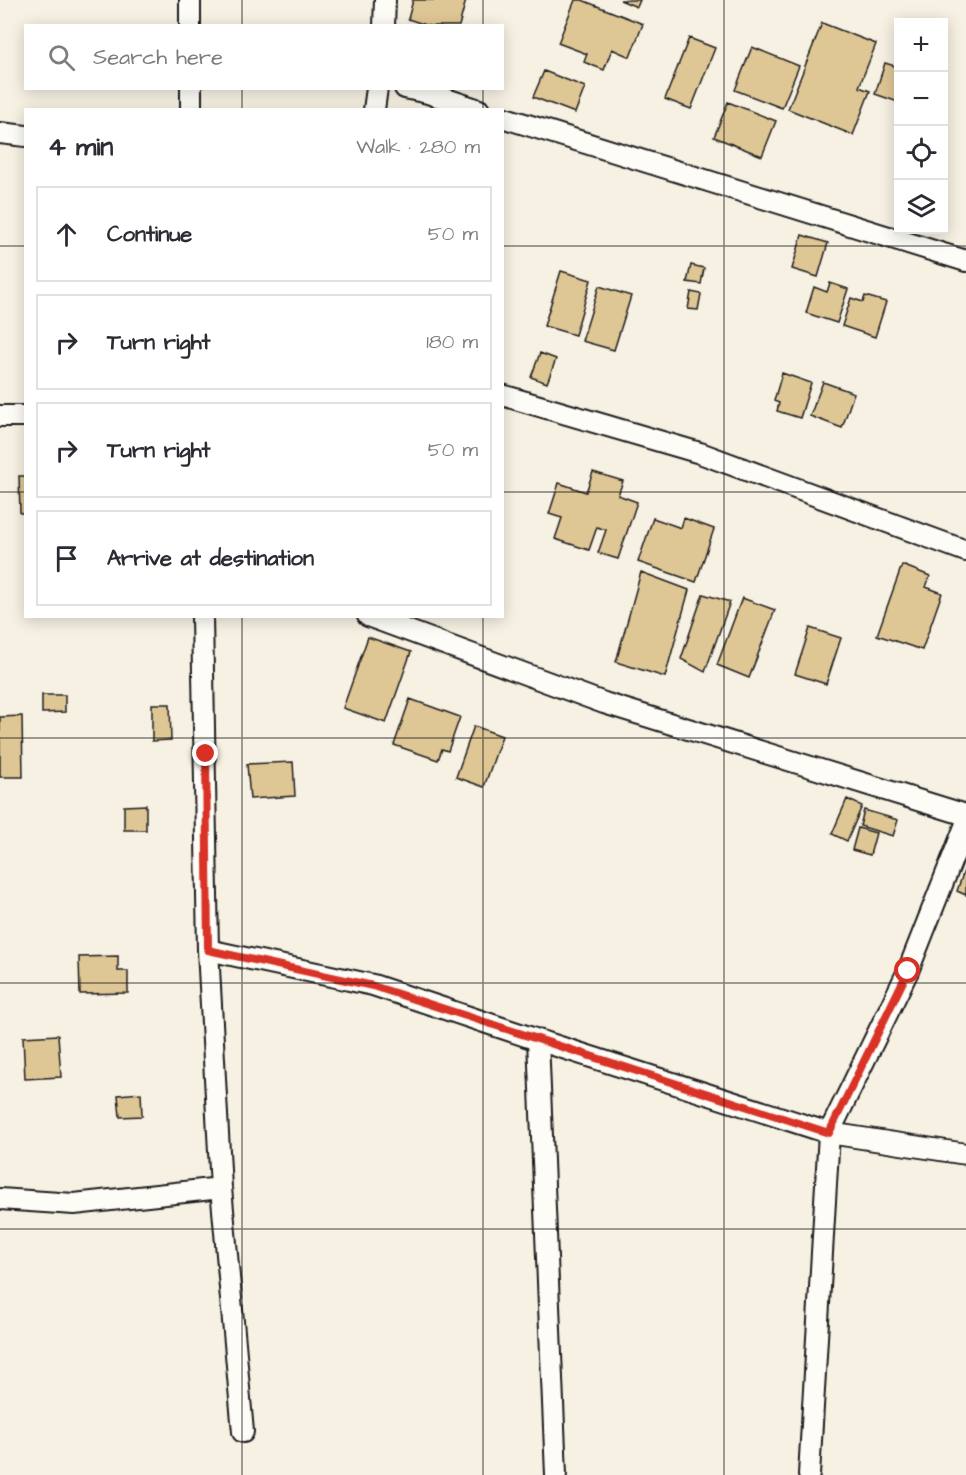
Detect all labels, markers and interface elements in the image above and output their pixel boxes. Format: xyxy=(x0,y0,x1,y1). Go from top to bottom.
map controls xyxy=(894,18,948,234)
button: + xyxy=(894,18,948,72)
search box xyxy=(24,24,504,90)
icon: search xyxy=(45,41,78,74)
text: Search here xyxy=(93,42,223,73)
button: − xyxy=(894,72,948,126)
button: locate xyxy=(894,126,948,180)
text: 4 min xyxy=(48,129,113,165)
text: Walk · 280 m xyxy=(356,133,480,161)
button: layers xyxy=(894,180,948,234)
icon: ahead xyxy=(50,218,83,251)
text: Continue xyxy=(107,219,192,250)
text: 50 m xyxy=(428,220,478,248)
icon: right xyxy=(50,326,83,359)
text: Turn right xyxy=(107,327,210,358)
text: 180 m xyxy=(426,328,478,356)
icon: right xyxy=(50,434,83,467)
text: Turn right xyxy=(107,435,210,466)
text: 50 m xyxy=(428,436,478,464)
icon: arrive xyxy=(50,542,83,575)
text: Arrive at destination xyxy=(107,543,314,574)
route end xyxy=(192,740,218,766)
route start xyxy=(894,957,920,983)

